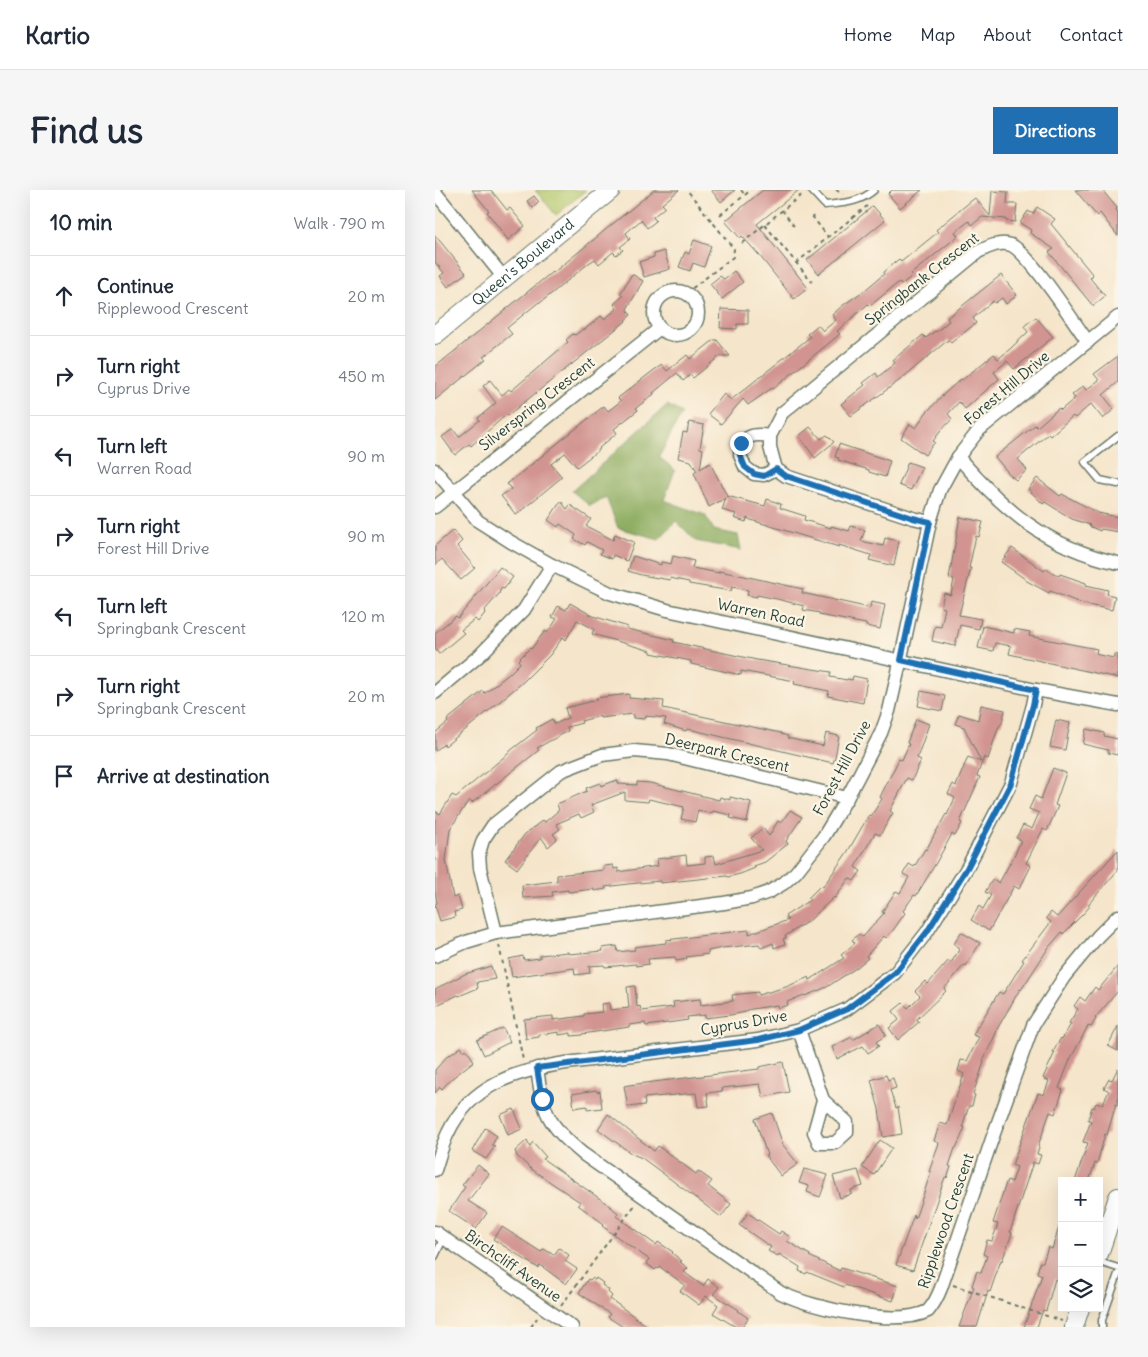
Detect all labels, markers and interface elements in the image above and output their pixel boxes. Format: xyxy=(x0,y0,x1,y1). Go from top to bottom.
text: Kartio xyxy=(25,20,90,50)
text: Home xyxy=(844,23,892,46)
text: Map xyxy=(920,23,955,46)
text: About xyxy=(983,23,1031,46)
text: Contact xyxy=(1059,23,1123,46)
button: Directions xyxy=(993,107,1118,154)
text: Find us xyxy=(30,108,143,152)
text: 10 min xyxy=(50,209,112,236)
text: Walk · 790 m xyxy=(294,213,385,233)
street label: Queen's Boulevard xyxy=(468,214,578,310)
street label: Springbank Crescent xyxy=(861,228,983,329)
text: Continue xyxy=(97,274,174,298)
icon: ahead xyxy=(50,282,78,310)
text: 20 m xyxy=(348,286,385,306)
text: Ripplewood Crescent xyxy=(97,298,248,318)
street label: Forest Hill Drive xyxy=(960,346,1053,429)
street label: Silverspring Crescent xyxy=(475,353,598,455)
text: Turn right xyxy=(97,354,180,378)
icon: right xyxy=(50,362,78,390)
text: 450 m xyxy=(338,366,385,386)
text: Cyprus Drive xyxy=(97,378,190,398)
route end xyxy=(730,432,753,455)
text: Turn left xyxy=(97,434,167,458)
icon: left xyxy=(50,442,78,470)
text: 90 m xyxy=(347,446,385,466)
text: Warren Road xyxy=(97,458,192,478)
text: Turn right xyxy=(97,514,180,538)
icon: right xyxy=(50,522,78,550)
text: 90 m xyxy=(347,526,385,546)
text: Forest Hill Drive xyxy=(97,538,209,558)
text: Turn left xyxy=(97,594,167,618)
street label: Warren Road xyxy=(716,594,807,631)
icon: left xyxy=(50,602,78,630)
text: 120 m xyxy=(342,606,385,626)
text: Springbank Crescent xyxy=(97,618,246,638)
text: Turn right xyxy=(97,674,180,698)
icon: right xyxy=(50,682,78,710)
text: 20 m xyxy=(348,686,385,706)
text: Springbank Crescent xyxy=(97,698,246,718)
street label: Forest Hill Drive xyxy=(808,717,875,819)
street label: Deerpark Crescent xyxy=(663,729,791,776)
icon: arrive xyxy=(50,762,78,790)
text: Arrive at destination xyxy=(97,764,270,788)
street label: Cyprus Drive xyxy=(699,1006,789,1039)
route start xyxy=(531,1088,554,1111)
street label: Ripplewood Crescent xyxy=(913,1151,978,1291)
map controls xyxy=(1058,1177,1103,1312)
button: + xyxy=(1058,1177,1103,1222)
button: − xyxy=(1058,1222,1103,1267)
street label: Birchcliff Avenue xyxy=(461,1225,565,1306)
button: layers xyxy=(1058,1267,1103,1312)

